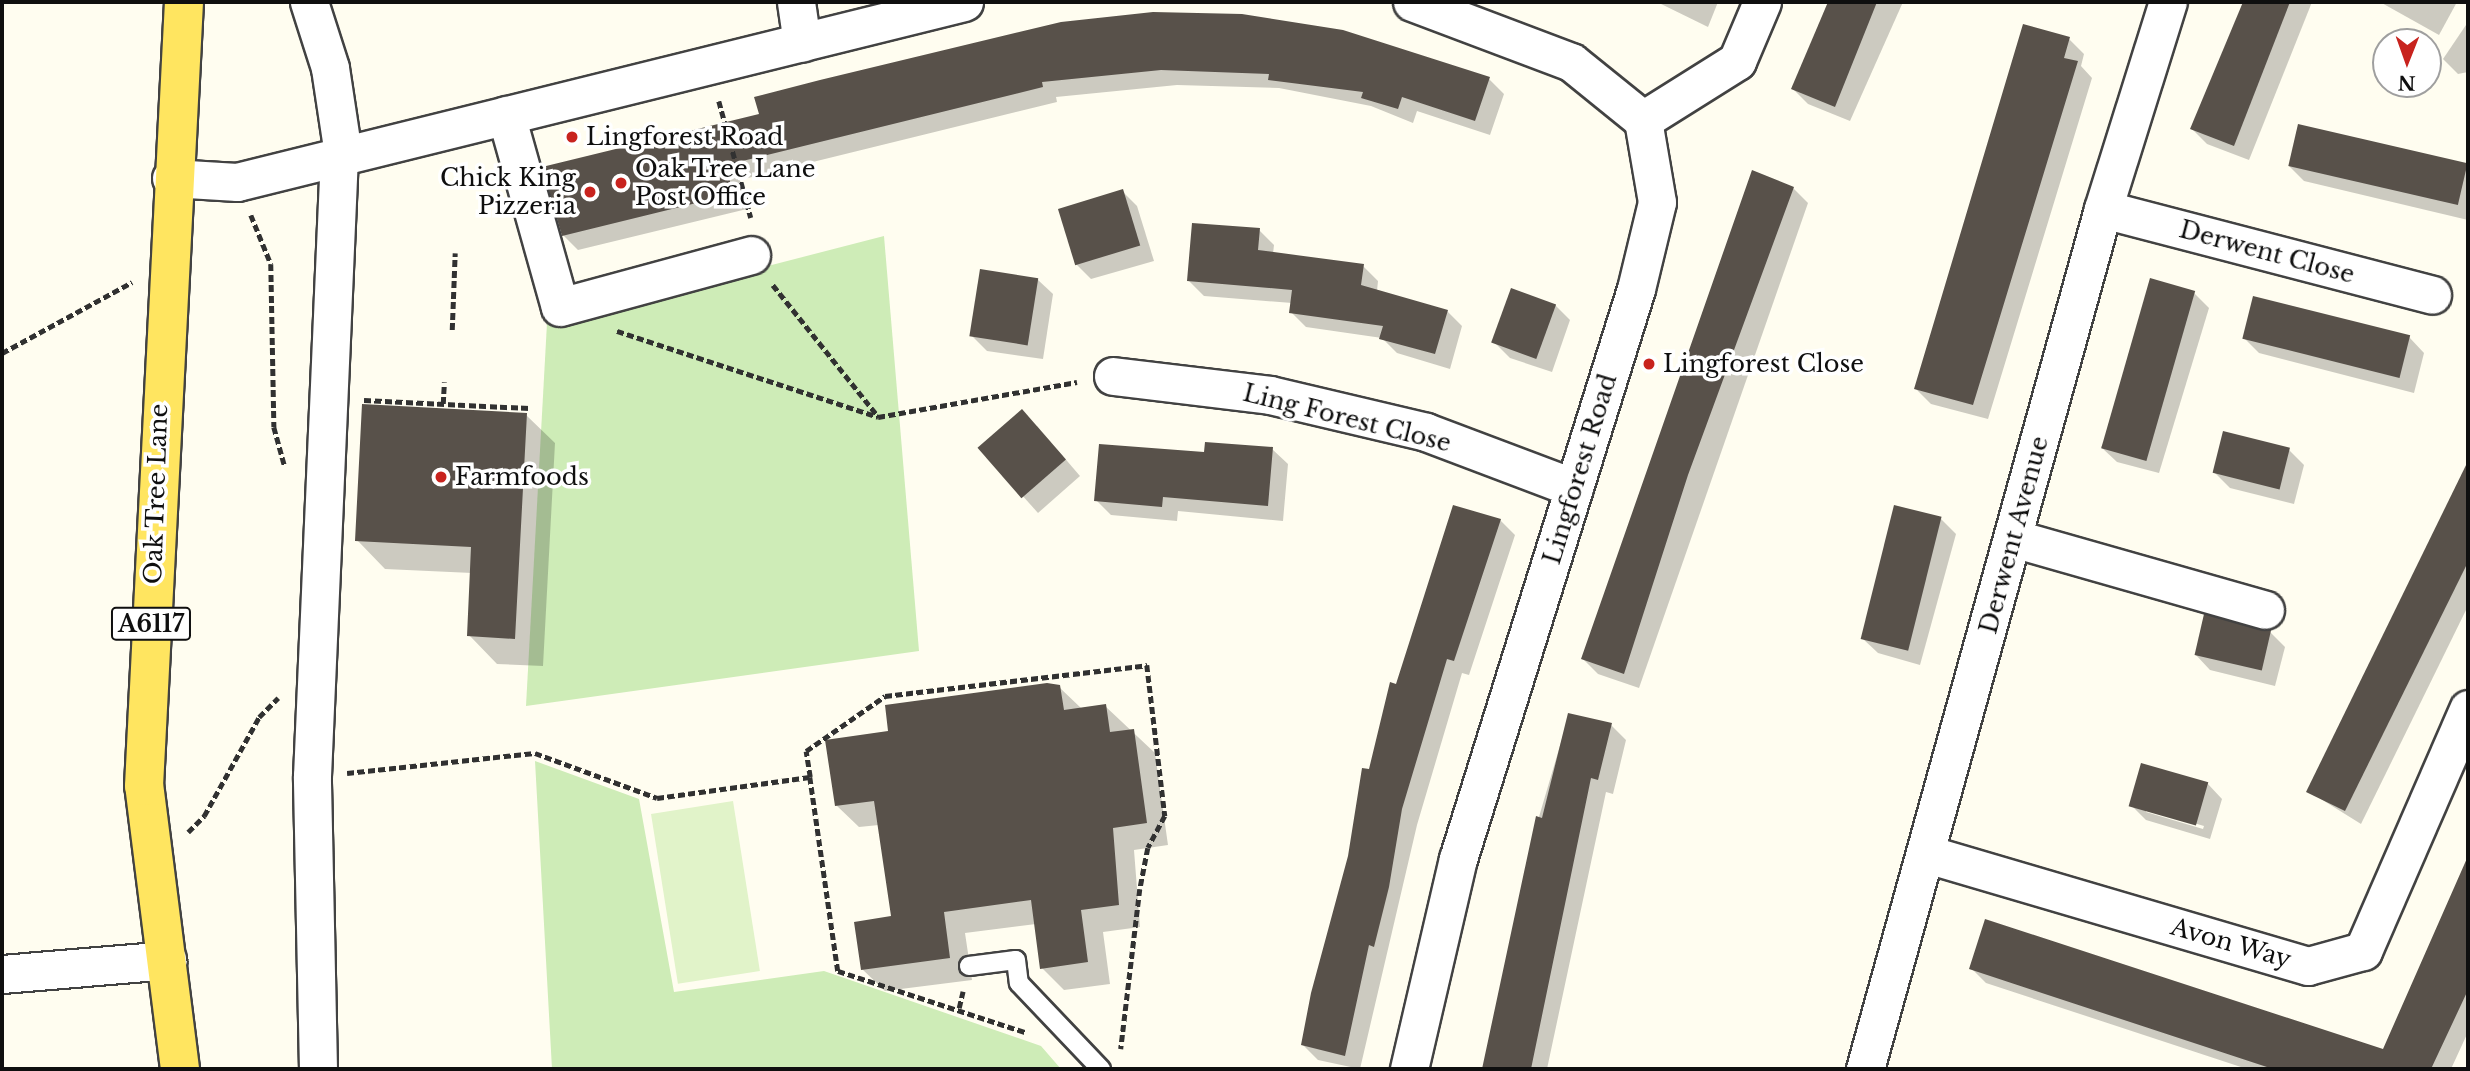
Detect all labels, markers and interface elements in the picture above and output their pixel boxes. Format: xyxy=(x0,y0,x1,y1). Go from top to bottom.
north arrow xyxy=(2372,28,2442,98)
text: N xyxy=(2398,71,2416,94)
place label: Lingforest Road xyxy=(586,123,783,151)
marker: Lingforest Road xyxy=(564,129,580,145)
place label: Oak Tree Lane Post Office xyxy=(635,155,817,211)
place label: Chick King Pizzeria xyxy=(440,164,576,220)
marker: Oak Tree Lane Post Office xyxy=(613,175,629,191)
marker: Chick King Pizzeria xyxy=(582,184,598,200)
street label: Derwent Close xyxy=(2176,215,2358,289)
place label: Lingforest Close xyxy=(1663,350,1864,378)
marker: Lingforest Close xyxy=(1641,356,1657,372)
street label: Lingforest Road xyxy=(1537,370,1623,568)
street label: Ling Forest Close xyxy=(1240,378,1454,458)
street label: Oak Tree Lane xyxy=(138,403,174,585)
street label: Derwent Avenue xyxy=(1974,433,2054,637)
place label: Farmfoods xyxy=(455,463,589,491)
marker: Farmfoods xyxy=(433,469,449,485)
road number: A6117 xyxy=(111,604,191,644)
street label: Avon Way xyxy=(2167,912,2295,974)

